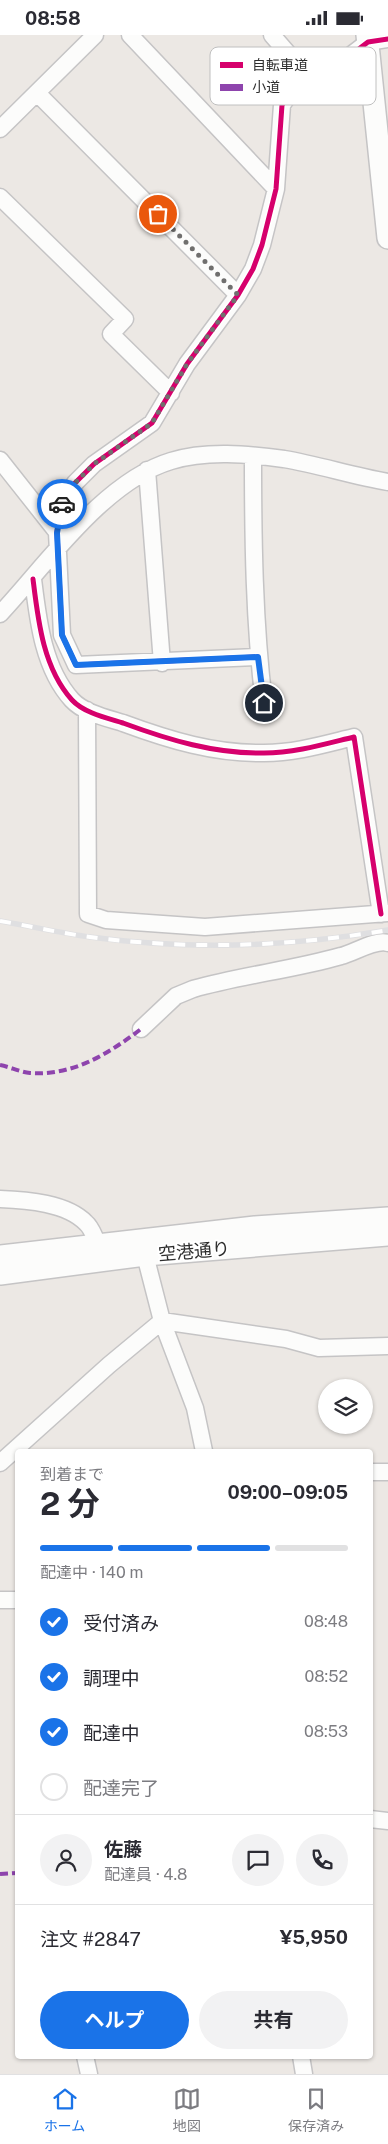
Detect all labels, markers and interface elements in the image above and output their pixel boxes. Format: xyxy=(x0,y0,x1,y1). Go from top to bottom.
text: 08:58 xyxy=(25,7,81,29)
legend xyxy=(210,47,376,105)
text: 自転車道 xyxy=(252,57,308,73)
text: 小道 xyxy=(252,79,280,95)
pin xyxy=(137,193,179,235)
icon: bag xyxy=(144,200,172,228)
courier xyxy=(37,479,87,529)
icon: car xyxy=(48,490,76,518)
pin xyxy=(243,682,285,724)
icon: home xyxy=(250,689,278,717)
street label: 空港通り xyxy=(157,1237,231,1265)
map controls xyxy=(318,1379,373,1434)
button: layers xyxy=(318,1379,373,1434)
text: 到着まで xyxy=(40,1465,104,1484)
text: 09:00–09:05 xyxy=(228,1481,348,1503)
text: 2 分 xyxy=(40,1485,100,1522)
text: 配達中 · 140 m xyxy=(40,1563,143,1582)
icon: check xyxy=(40,1608,68,1636)
text: 受付済み xyxy=(83,1612,159,1634)
text: 08:48 xyxy=(304,1612,348,1631)
icon: check xyxy=(40,1663,68,1691)
text: 調理中 xyxy=(83,1667,140,1689)
text: 08:52 xyxy=(305,1667,348,1686)
icon: check xyxy=(40,1718,68,1746)
text: 配達中 xyxy=(83,1722,140,1744)
text: 08:53 xyxy=(304,1722,348,1741)
text: 配達完了 xyxy=(83,1777,159,1799)
button: person xyxy=(40,1834,92,1886)
button: chat xyxy=(232,1834,284,1886)
button: phone xyxy=(296,1834,348,1886)
text: 佐藤 xyxy=(104,1838,142,1860)
text: 配達員 · 4.8 xyxy=(104,1865,187,1884)
text: ¥5,950 xyxy=(280,1926,348,1948)
text: 注文 #2847 xyxy=(40,1928,141,1950)
button: ヘルプ xyxy=(40,1991,189,2049)
button: 共有 xyxy=(199,1991,348,2049)
tab: ホーム xyxy=(44,2085,85,2135)
tab: 地図 xyxy=(173,2085,201,2135)
tab: 保存済み xyxy=(288,2085,344,2135)

